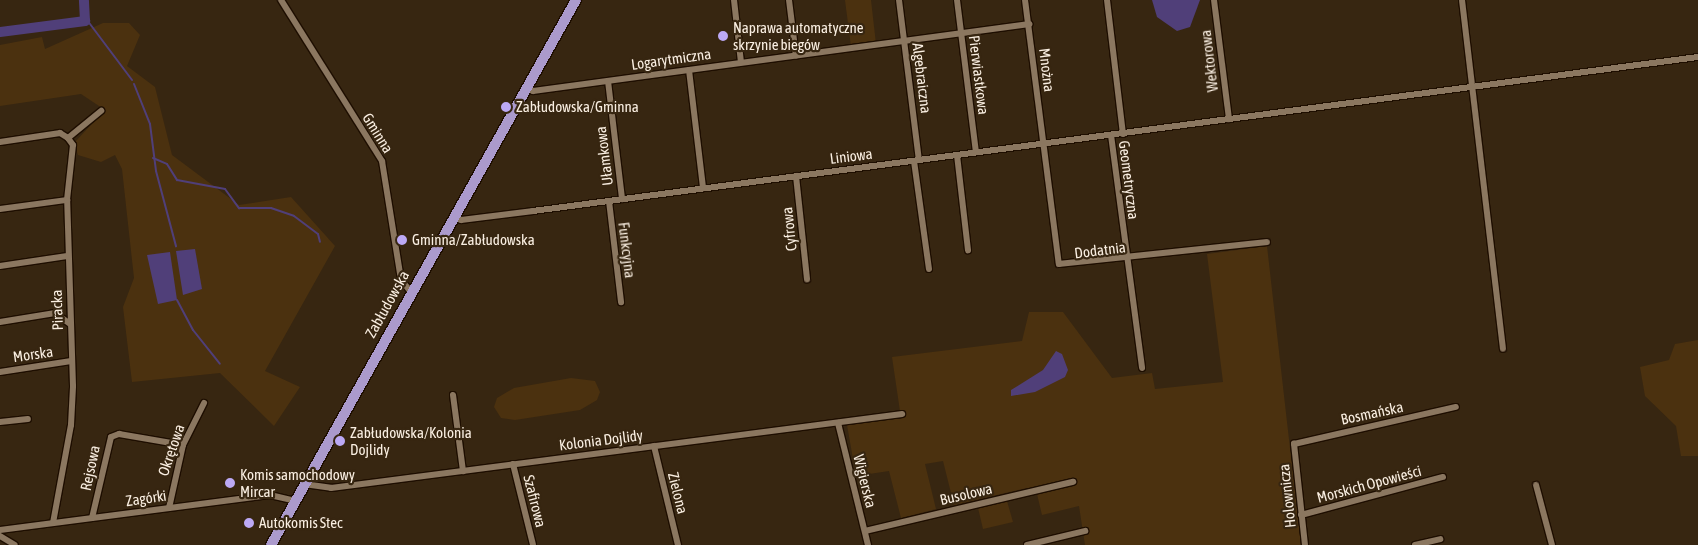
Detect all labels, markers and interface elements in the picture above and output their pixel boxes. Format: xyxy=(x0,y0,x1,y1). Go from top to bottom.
place label: Naprawa automatyczne skrzynie biegów xyxy=(733,18,863,53)
street label: Wektorowa xyxy=(1196,29,1222,93)
marker: Naprawa automatyczne skrzynie biegów xyxy=(717,30,729,42)
street label: Pierwiastkowa xyxy=(965,34,993,116)
street label: Algebraiczna xyxy=(909,42,935,114)
street label: Logarytmiczna xyxy=(630,44,712,74)
street label: Mnożna xyxy=(1035,47,1059,93)
place label: Zabłudowska/Gminna xyxy=(516,98,639,116)
marker: Zabłudowska/Gminna xyxy=(500,101,512,113)
street label: Gminna xyxy=(359,110,397,156)
street label: Ułamkowa xyxy=(591,125,617,187)
street label: Geometryczna xyxy=(1115,140,1143,220)
street label: Liniowa xyxy=(829,144,873,168)
street label: Cyfrowa xyxy=(778,206,800,252)
street label: Funkcyjna xyxy=(615,221,639,279)
place label: Gminna/Zabłudowska xyxy=(412,231,535,249)
marker: Gminna/Zabłudowska xyxy=(396,234,408,246)
street label: Dodatnia xyxy=(1073,238,1127,262)
street label: Zabłudowska xyxy=(361,267,413,341)
street label: Piracka xyxy=(47,289,67,331)
street label: Morska xyxy=(12,342,54,366)
street label: Bosmańska xyxy=(1339,398,1405,428)
street label: Okrętowa xyxy=(154,422,188,478)
place label: Zabłudowska/Kolonia Dojlidy xyxy=(350,423,472,458)
street label: Kolonia Dojlidy xyxy=(558,426,644,454)
marker: Zabłudowska/Kolonia Dojlidy xyxy=(334,435,346,447)
street label: Rejsowa xyxy=(76,444,104,492)
street label: Wigierska xyxy=(850,452,880,510)
street label: Morskich Opowieści xyxy=(1315,461,1423,507)
street label: Holownicza xyxy=(1275,463,1299,529)
place label: Komis samochodowy Mircar xyxy=(240,465,355,500)
street label: Zielona xyxy=(664,470,692,516)
street label: Szafirowa xyxy=(520,473,550,529)
marker: Komis samochodowy Mircar xyxy=(224,477,236,489)
street label: Busolowa xyxy=(938,479,994,509)
street label: Zagórki xyxy=(124,486,168,510)
place label: Autokomis Stec xyxy=(259,514,343,532)
marker: Autokomis Stec xyxy=(243,517,255,529)

